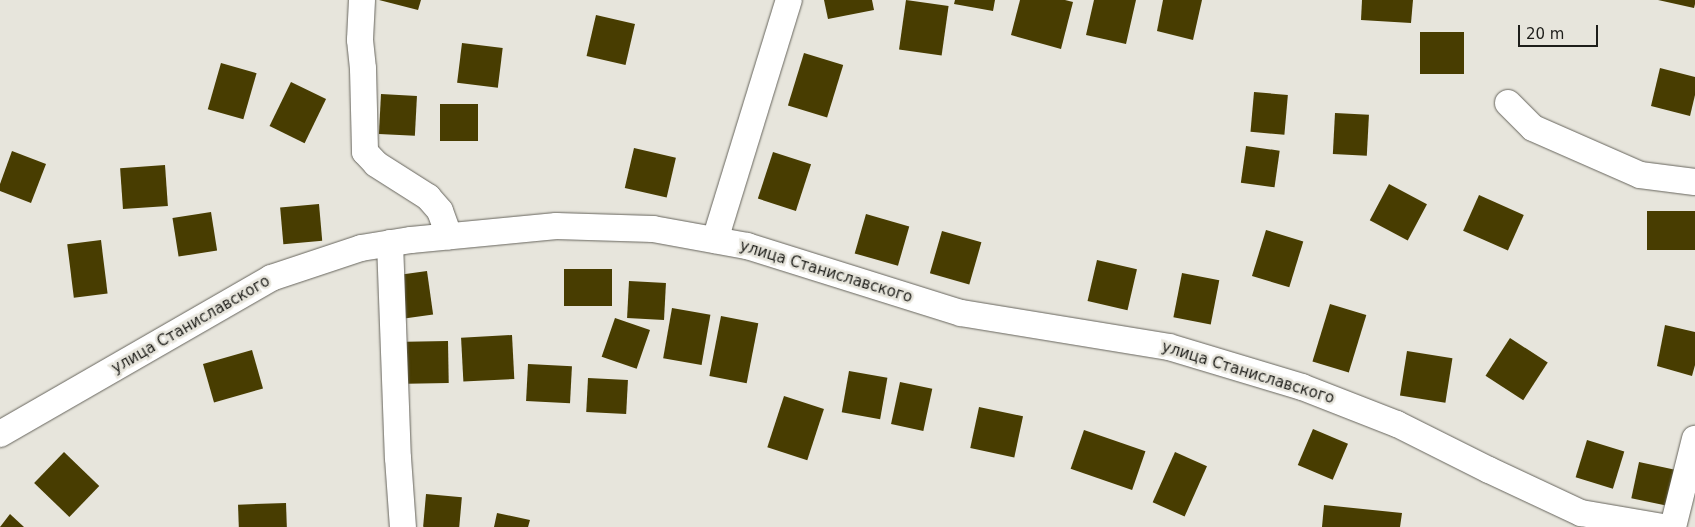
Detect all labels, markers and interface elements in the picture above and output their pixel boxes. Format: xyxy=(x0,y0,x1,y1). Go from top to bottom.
scale bar xyxy=(1520,15,1600,47)
text: 20 m xyxy=(1526,25,1564,43)
street label: улица Станиславского xyxy=(737,237,915,307)
street label: улица Станиславского xyxy=(109,272,273,378)
street label: улица Станиславского xyxy=(1159,338,1337,408)

